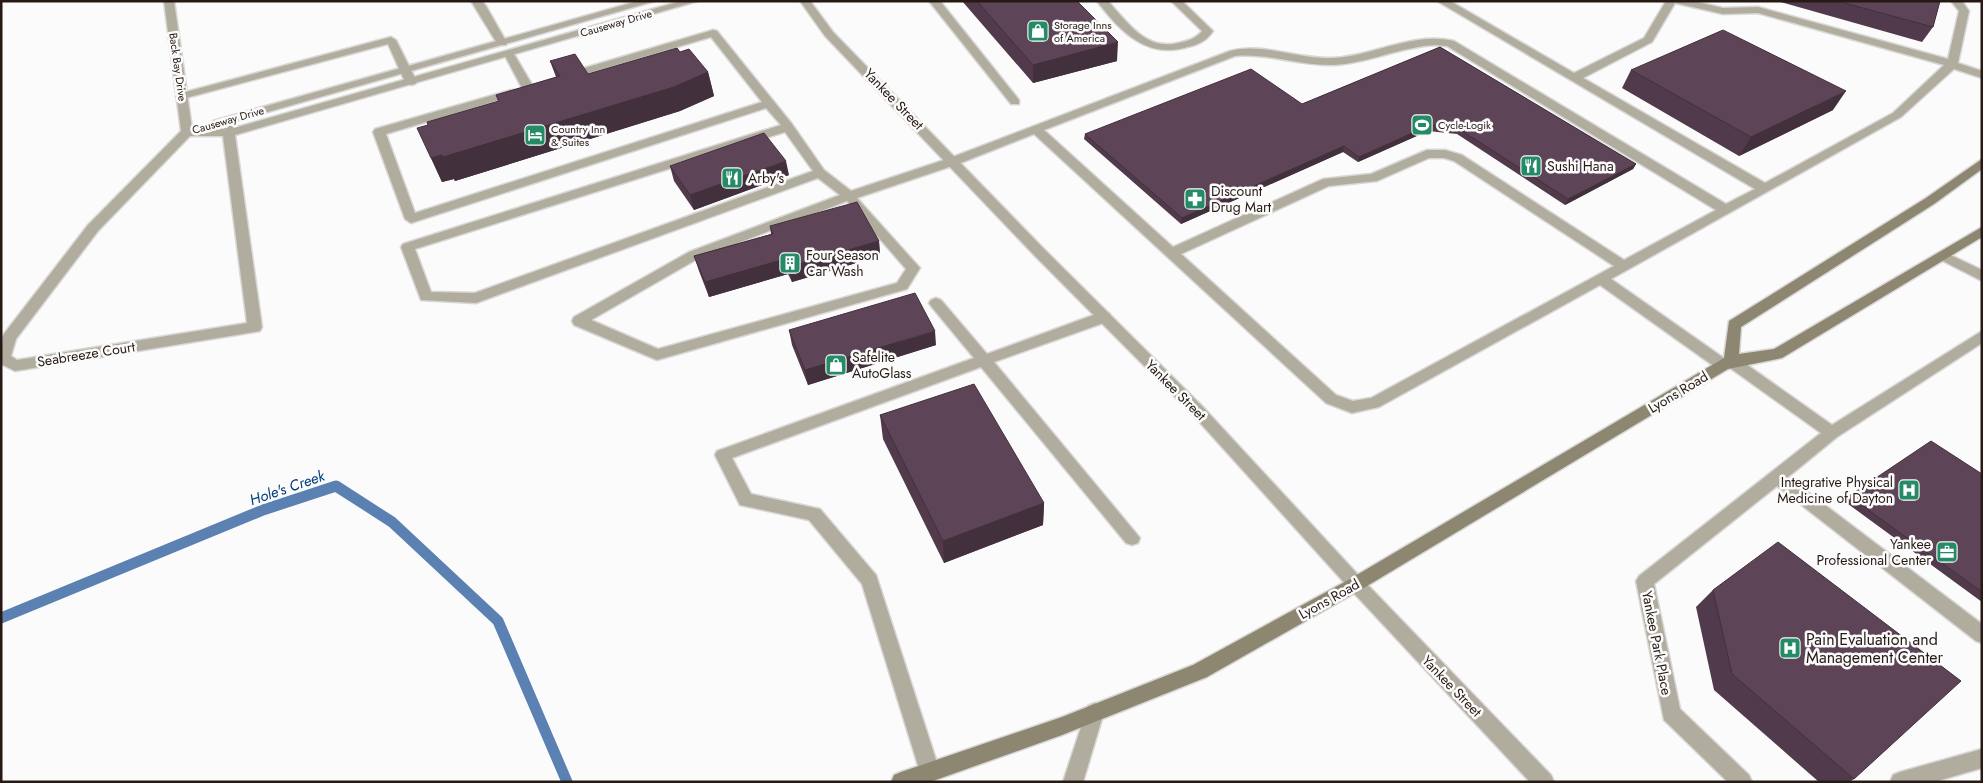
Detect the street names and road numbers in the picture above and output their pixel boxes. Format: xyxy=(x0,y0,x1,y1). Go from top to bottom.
street label: Causeway Drive xyxy=(578,5,654,41)
street label: Back Bay Drive xyxy=(165,32,191,103)
street label: Yankee Street xyxy=(860,64,929,135)
street label: Causeway Drive xyxy=(190,102,266,138)
street label: Seabreeze Court xyxy=(36,336,137,372)
street label: Yankee Street xyxy=(1141,355,1211,425)
street label: Lyons Road xyxy=(1644,366,1712,418)
street label: Lyons Road xyxy=(1295,574,1363,624)
street label: Yankee Park Place xyxy=(1637,589,1677,697)
street label: Yankee Street xyxy=(1418,651,1487,722)

